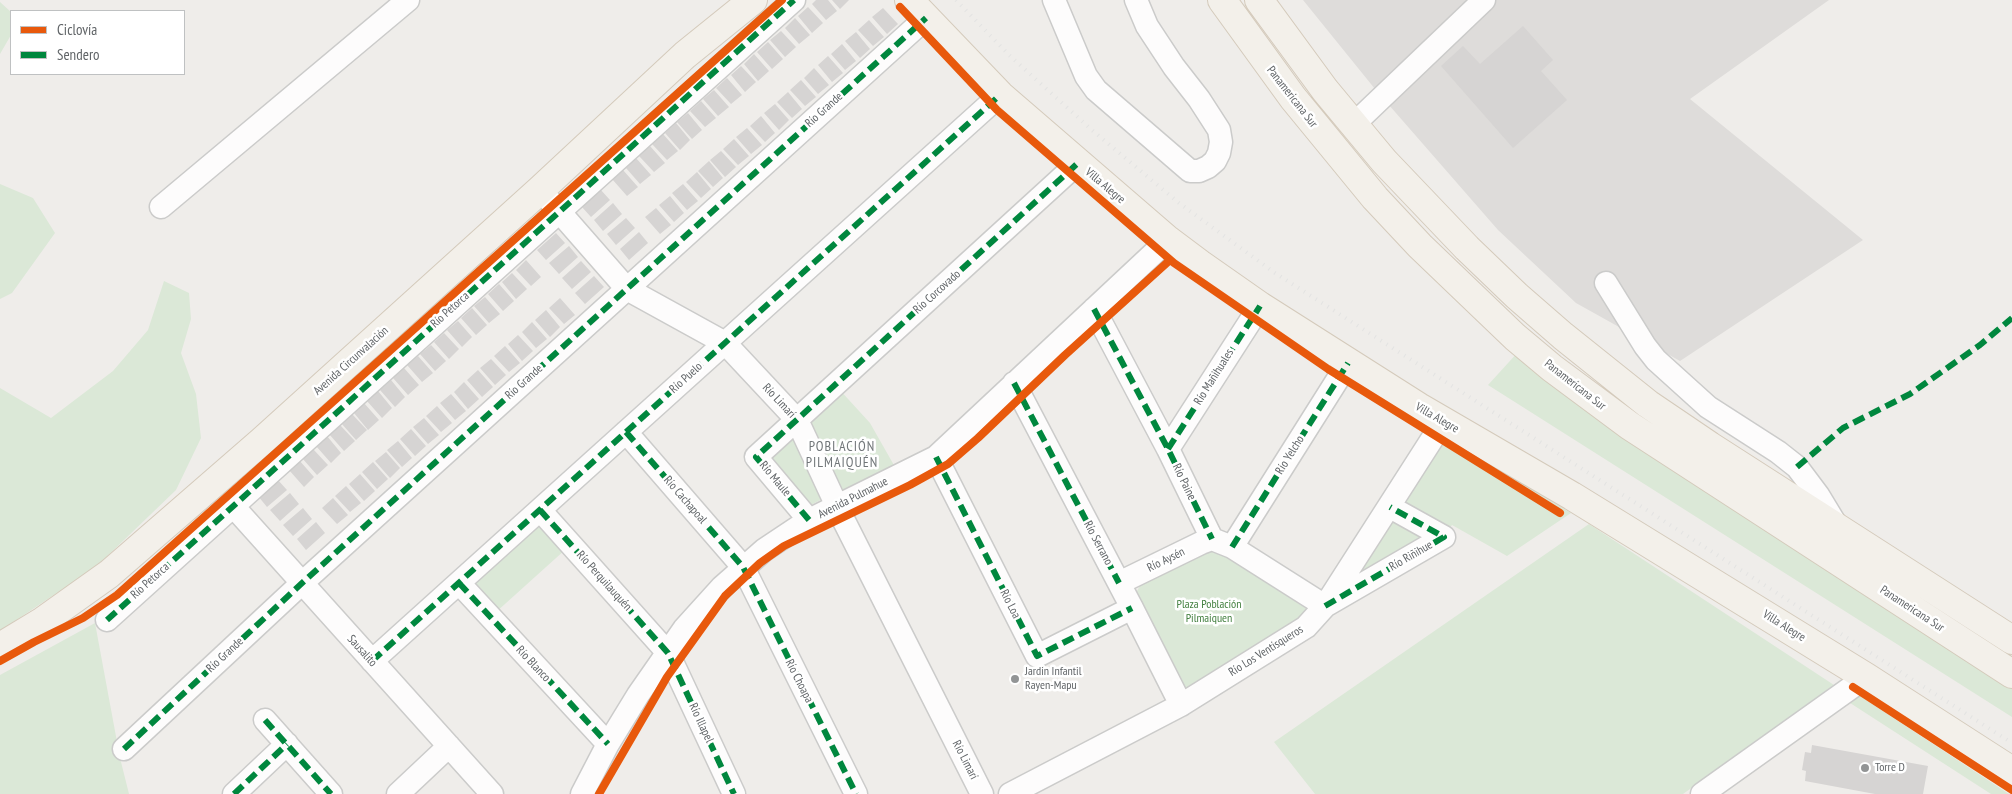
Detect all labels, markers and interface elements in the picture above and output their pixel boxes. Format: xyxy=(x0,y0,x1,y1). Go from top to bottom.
legend xyxy=(10,10,185,75)
text: Ciclovía xyxy=(57,20,97,39)
text: Sendero xyxy=(57,45,99,64)
street label: Panamericana Sur xyxy=(1264,63,1320,131)
street label: Río Grande xyxy=(802,89,846,131)
street label: Villa Alegre xyxy=(1082,165,1128,207)
street label: Río Corcovado xyxy=(910,267,964,317)
street label: Río Petorca xyxy=(428,289,472,331)
street label: Avenida Circunvalación xyxy=(311,324,391,398)
street label: Río Mañihuales xyxy=(1191,346,1237,408)
street label: Panamericana Sur xyxy=(1541,357,1609,413)
street label: Río Puelo xyxy=(667,359,705,397)
street label: Río Grande xyxy=(502,361,546,403)
street label: Río Limarí xyxy=(759,381,799,421)
street label: Villa Alegre xyxy=(1413,400,1461,436)
street label: Río Yelcho xyxy=(1272,433,1308,477)
district label: POBLACIÓN PILMAIQUÉN xyxy=(804,439,880,472)
street label: Río Maule xyxy=(756,458,794,500)
street label: Río Paine xyxy=(1169,461,1199,503)
street label: Río Cachapoal xyxy=(660,473,710,527)
street label: Avenida Pulmahue xyxy=(816,474,890,522)
street label: Río Serrano xyxy=(1080,518,1116,568)
street label: Río Riñihue xyxy=(1387,538,1435,574)
street label: Río Aysén xyxy=(1145,545,1187,575)
street label: Río Perquilauquén xyxy=(573,548,635,614)
street label: Río Petorca xyxy=(128,560,172,602)
street label: Panamericana Sur xyxy=(1877,583,1947,635)
street label: Río Loa xyxy=(997,587,1023,621)
park label: Plaza Población Pilmaiquen xyxy=(1176,598,1242,626)
street label: Villa Alegre xyxy=(1760,607,1808,645)
street label: Río Los Ventisqueros xyxy=(1226,622,1306,680)
street label: Sausalito xyxy=(344,632,380,670)
street label: Río Grande xyxy=(203,634,247,676)
street label: Río Blanco xyxy=(513,643,553,685)
street label: Río Choapa xyxy=(782,657,816,705)
place label: Jardin Infantil Rayen-Mapu xyxy=(1025,665,1082,693)
marker: Jardin Infantil Rayen-Mapu xyxy=(1009,673,1021,685)
street label: Río Illapel xyxy=(686,701,716,745)
street label: Río Limarí xyxy=(949,738,981,782)
place label: Torre D xyxy=(1875,761,1905,775)
marker: Torre D xyxy=(1859,762,1871,774)

